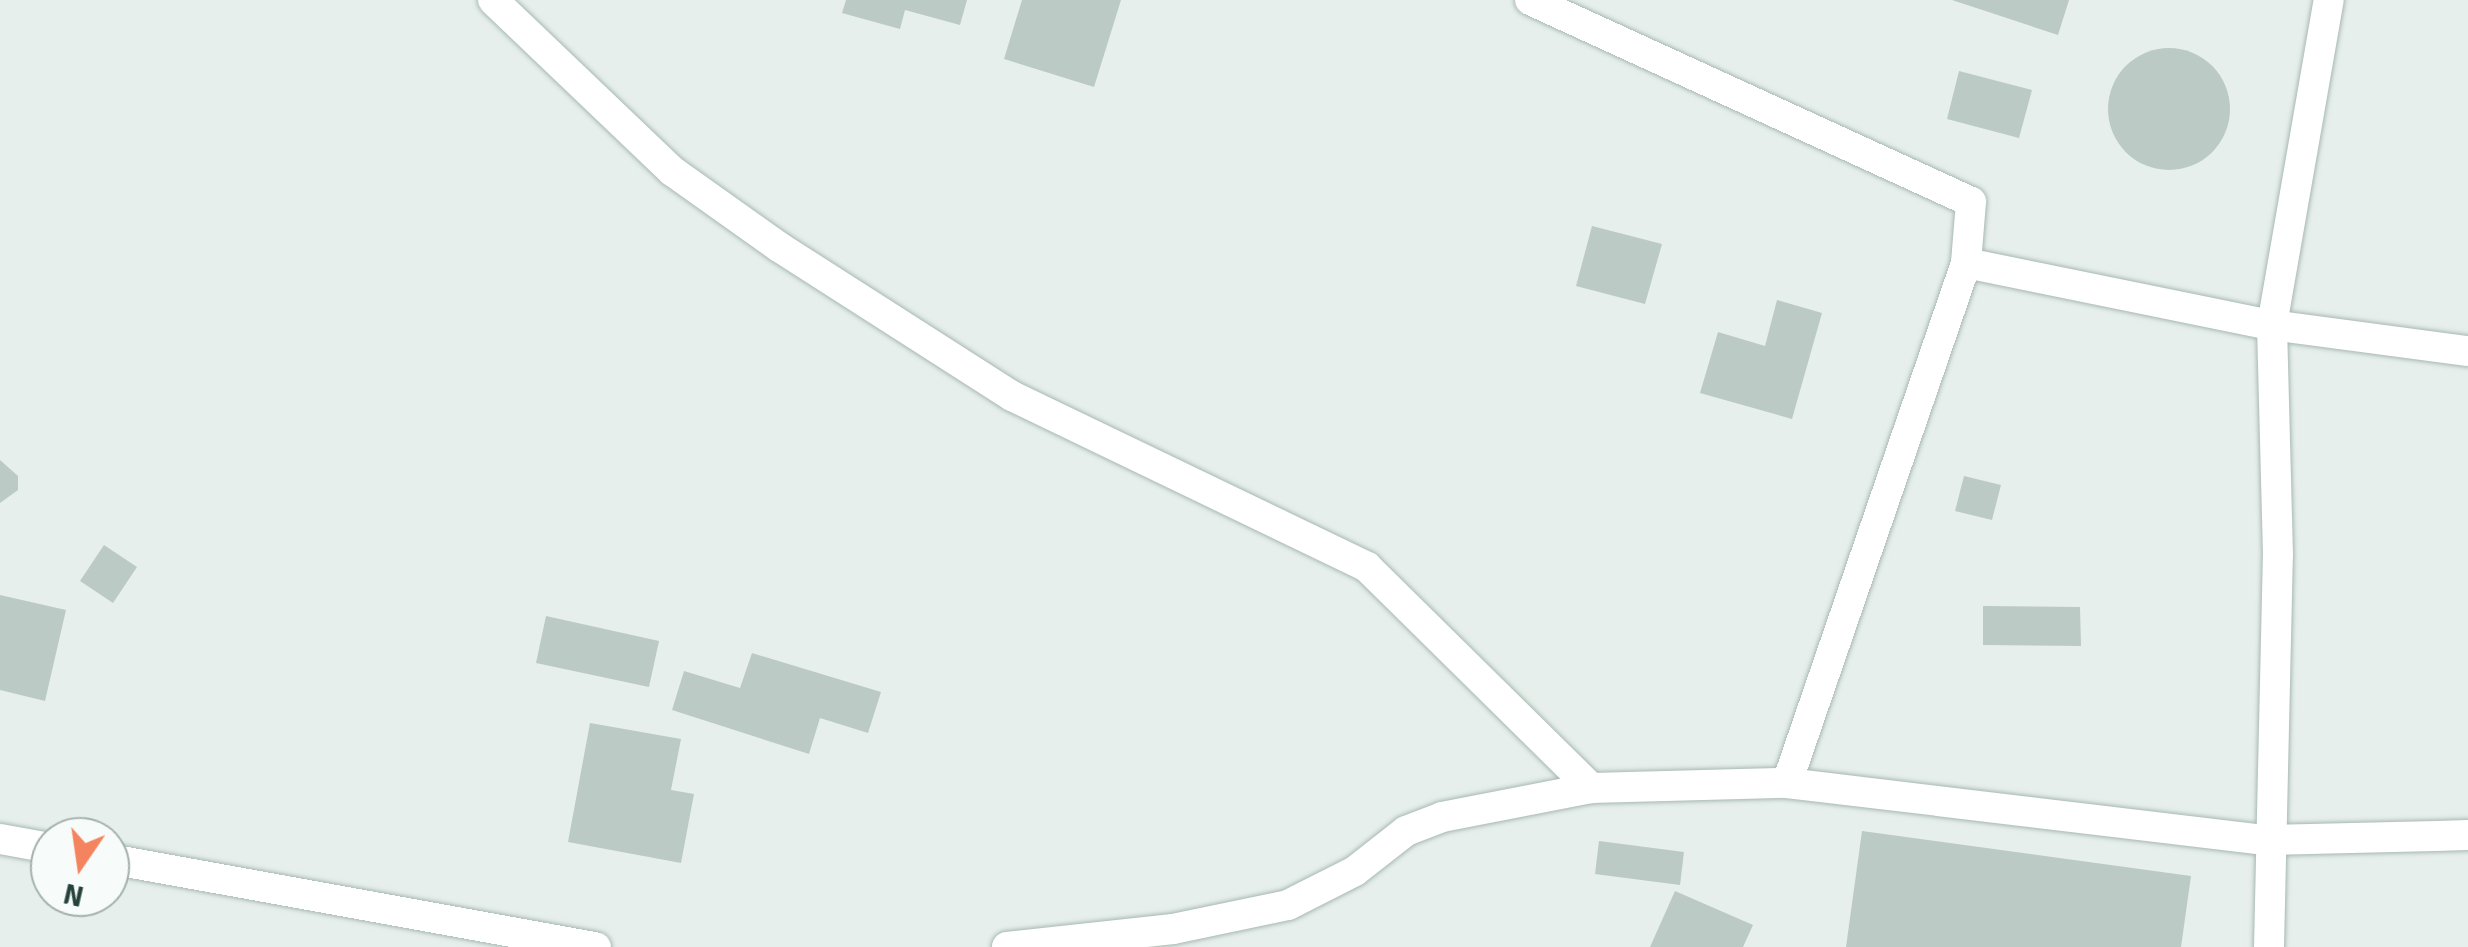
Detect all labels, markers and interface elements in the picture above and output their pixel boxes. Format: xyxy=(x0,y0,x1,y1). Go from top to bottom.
north arrow xyxy=(30,817,130,917)
text: N xyxy=(60,876,87,913)

